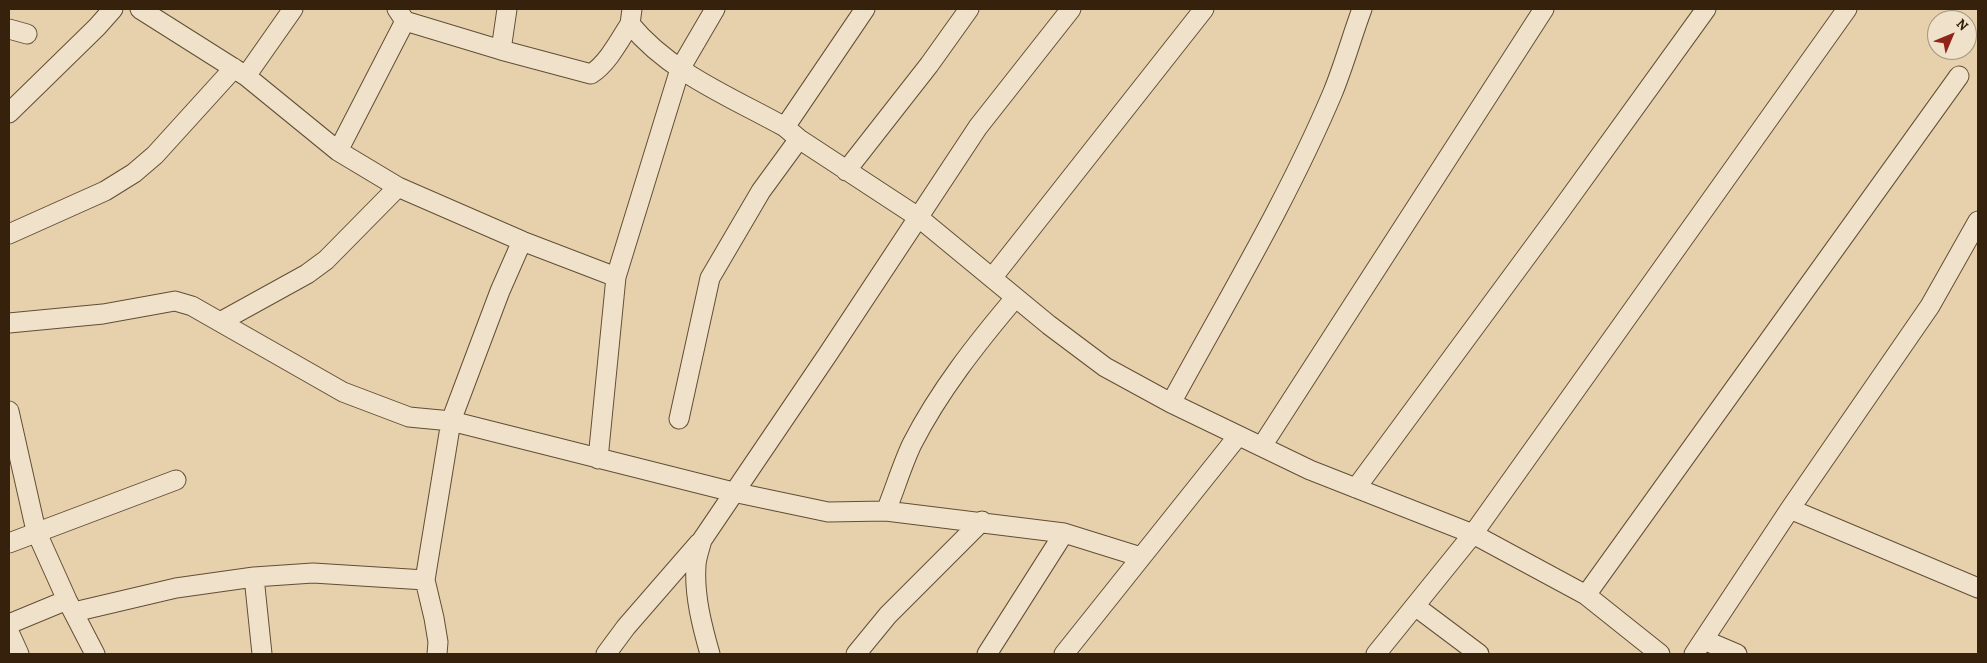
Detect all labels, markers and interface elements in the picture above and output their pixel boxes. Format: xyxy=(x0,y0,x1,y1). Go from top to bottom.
north arrow xyxy=(1927,10,1977,60)
text: N xyxy=(1952,14,1973,35)

